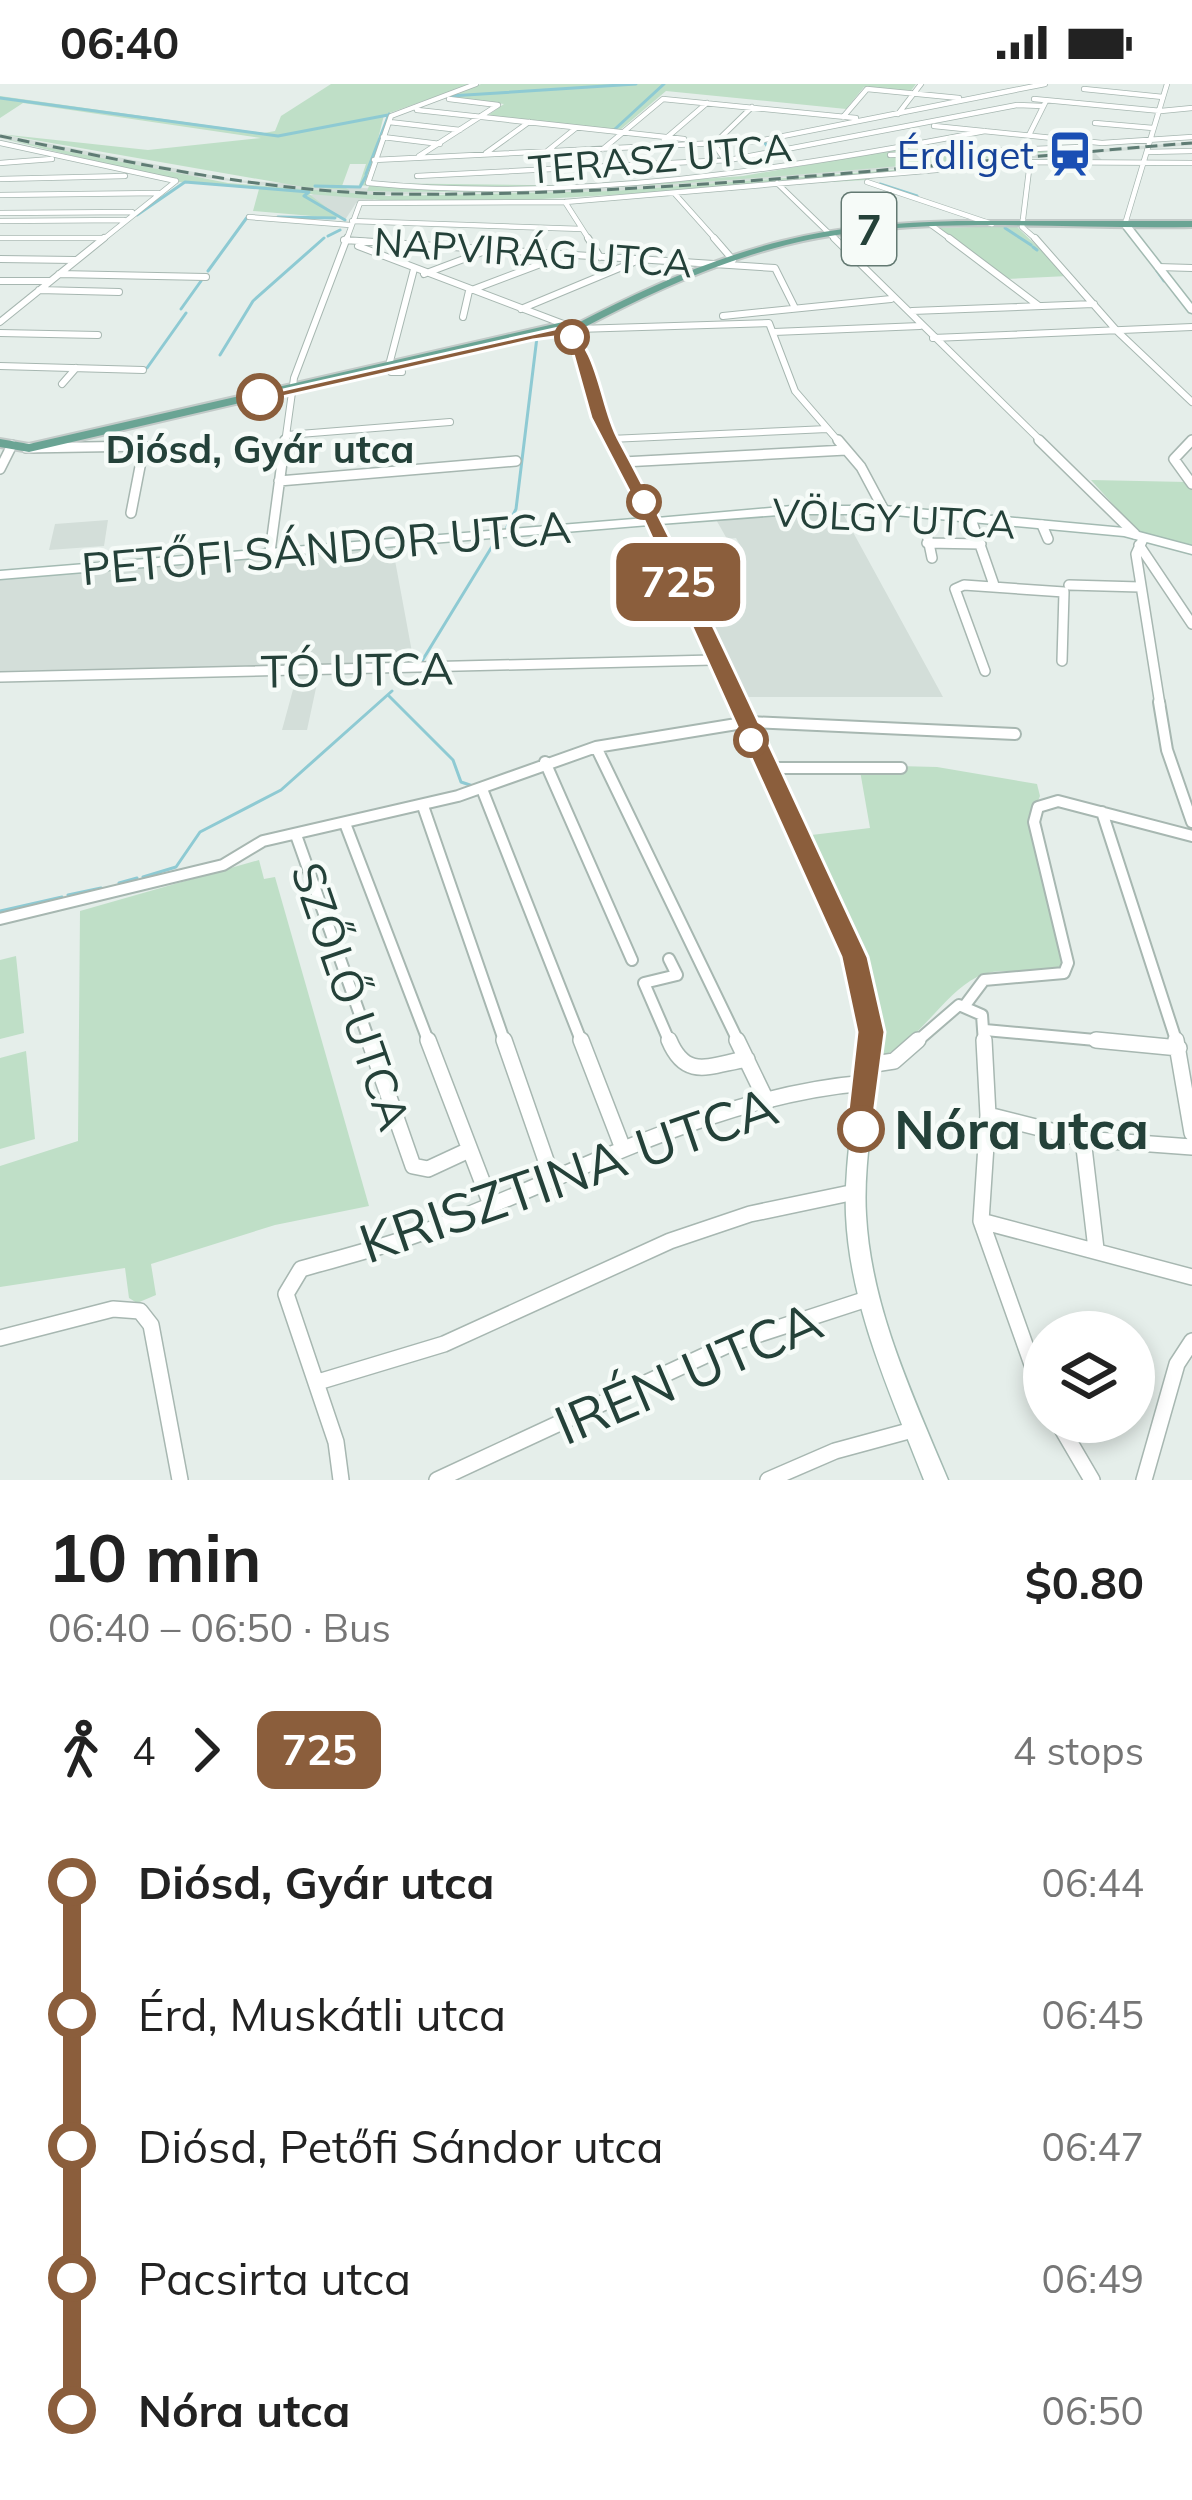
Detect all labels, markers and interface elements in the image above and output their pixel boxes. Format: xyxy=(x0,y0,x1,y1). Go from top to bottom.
text: 06:40 xyxy=(60,14,179,70)
street label: TERASZ UTCA xyxy=(526,122,794,194)
station icon: Érdliget xyxy=(1045,129,1095,179)
place label: Érdliget xyxy=(897,130,1034,179)
road number: 7 xyxy=(842,193,896,265)
street label: NAPVIRÁG UTCA xyxy=(372,216,694,288)
unlabelled marker xyxy=(556,321,588,353)
marker: Diósd, Gyár utca xyxy=(238,375,282,419)
place label: Diósd, Gyár utca xyxy=(106,424,414,473)
unlabelled marker xyxy=(628,486,660,518)
street label: VÖLGY UTCA xyxy=(771,487,1017,549)
street label: PETŐFI SÁNDOR UTCA xyxy=(79,498,573,596)
line badge: 725 xyxy=(609,543,747,621)
text: 725 xyxy=(640,555,716,608)
street label: TÓ UTCA xyxy=(260,639,454,699)
unlabelled marker xyxy=(735,724,767,756)
street label: SZŐLŐ UTCA xyxy=(280,855,424,1137)
street label: KRISZTINA UTCA xyxy=(350,1071,786,1277)
place label: Nóra utca xyxy=(894,1095,1149,1163)
marker: Nóra utca xyxy=(839,1107,883,1151)
street label: IRÉN UTCA xyxy=(545,1285,831,1459)
map controls xyxy=(1023,1311,1155,1443)
button: layers xyxy=(1023,1311,1155,1443)
text: 10 min xyxy=(48,1516,262,1599)
text: $0.80 xyxy=(1025,1554,1144,1610)
text: 06:40 – 06:50 · Bus xyxy=(48,1603,391,1652)
icon: walk xyxy=(48,1717,114,1783)
icon: forward xyxy=(173,1717,239,1783)
text: 725 xyxy=(281,1723,357,1776)
text: 4 xyxy=(132,1726,155,1775)
text: 4 stops xyxy=(1013,1726,1144,1775)
text: Diósd, Gyár utca xyxy=(138,1854,494,1910)
text: 06:44 xyxy=(1042,1858,1144,1907)
text: Érd, Muskátli utca xyxy=(138,1986,506,2042)
text: 06:45 xyxy=(1042,1990,1144,2039)
text: Diósd, Petőfi Sándor utca xyxy=(138,2118,663,2174)
text: 06:47 xyxy=(1042,2122,1144,2171)
text: Pacsirta utca xyxy=(138,2250,411,2306)
text: 06:49 xyxy=(1042,2254,1144,2303)
text: Nóra utca xyxy=(138,2382,350,2438)
text: 06:50 xyxy=(1042,2386,1144,2435)

